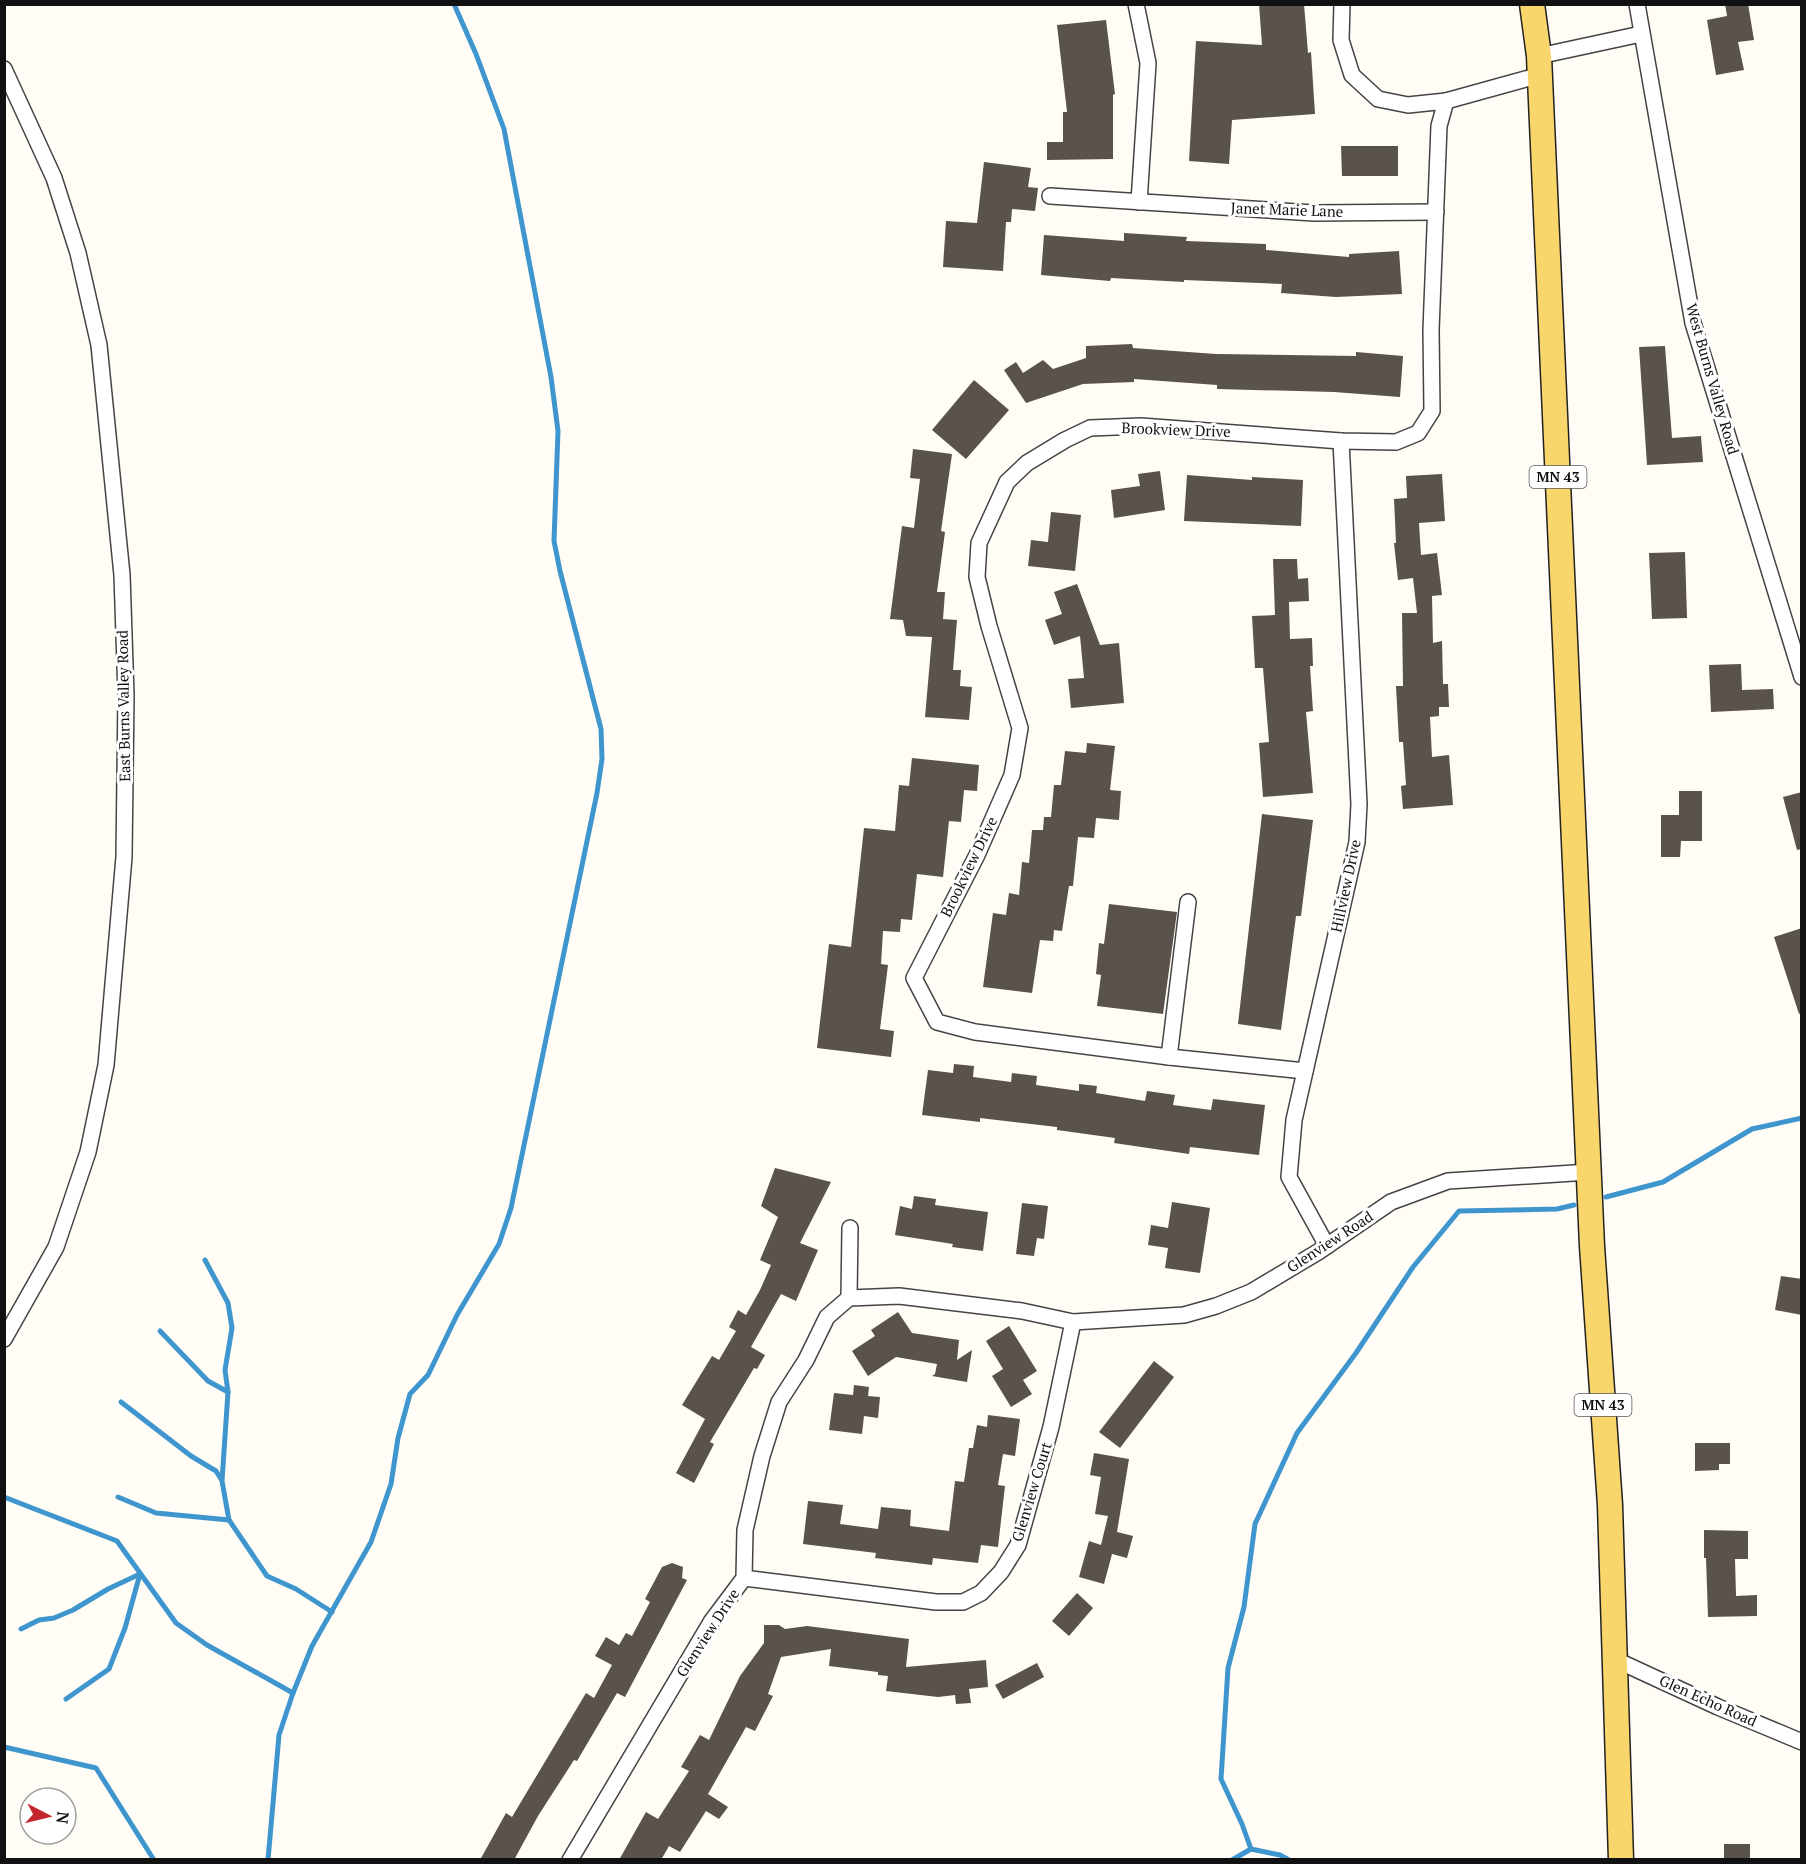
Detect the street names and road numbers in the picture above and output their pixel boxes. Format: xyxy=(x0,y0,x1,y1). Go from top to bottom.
street label: Janet Marie Lane xyxy=(1230,197,1344,221)
street label: West Burns Valley Road xyxy=(1682,301,1744,457)
street label: Brookview Drive xyxy=(1121,417,1231,441)
road number: MN 43 xyxy=(1530,466,1586,488)
street label: East Burns Valley Road xyxy=(112,630,134,782)
street label: Brookview Drive xyxy=(935,813,1001,920)
street label: Hillview Drive xyxy=(1325,838,1365,934)
street label: Glenview Road xyxy=(1283,1206,1376,1277)
road number: MN 43 xyxy=(1574,1394,1632,1416)
street label: Glenview Court xyxy=(1006,1439,1056,1544)
street label: Glenview Drive xyxy=(671,1585,743,1680)
street label: Glen Echo Road xyxy=(1656,1670,1760,1731)

